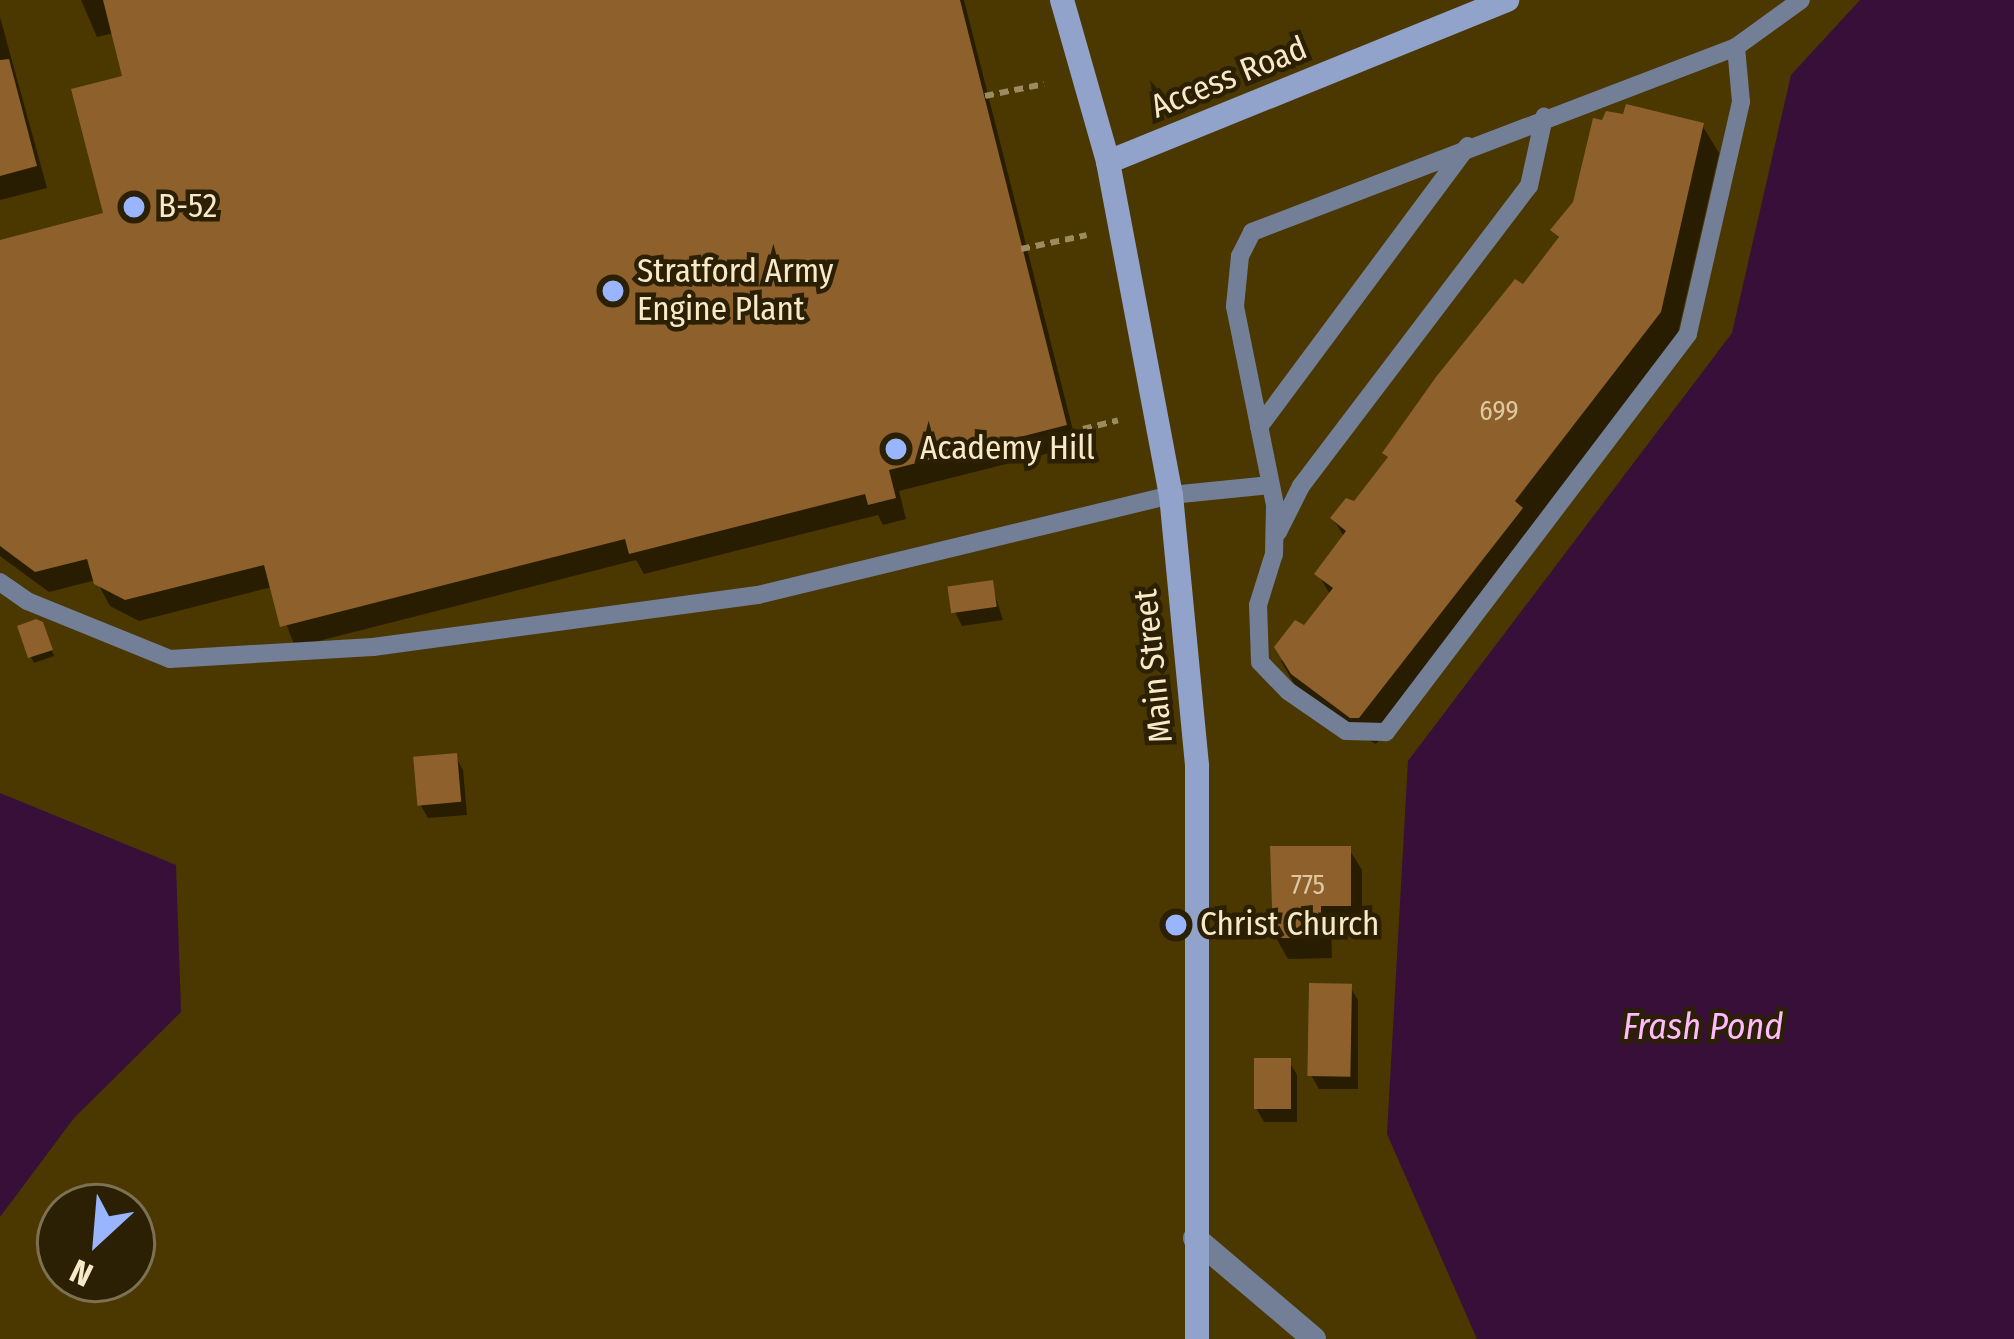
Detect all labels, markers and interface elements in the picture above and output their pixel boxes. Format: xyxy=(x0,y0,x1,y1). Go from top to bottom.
street label: Access Road xyxy=(1145,29,1313,127)
place label: B-52 xyxy=(158,187,217,227)
marker: B-52 xyxy=(121,194,147,220)
place label: Stratford Army Engine Plant xyxy=(637,252,834,330)
marker: Stratford Army Engine Plant xyxy=(600,278,626,304)
house number: 699 xyxy=(1479,396,1519,428)
place label: Academy Hill xyxy=(920,429,1095,469)
marker: Academy Hill xyxy=(883,436,909,462)
street label: Main Street xyxy=(1126,587,1182,745)
house number: 775 xyxy=(1291,870,1325,902)
place label: Christ Church xyxy=(1200,905,1379,945)
marker: Christ Church xyxy=(1163,912,1189,938)
water label: Frash Pond xyxy=(1622,1006,1784,1050)
north arrow xyxy=(36,1183,156,1303)
text: N xyxy=(64,1250,99,1295)

